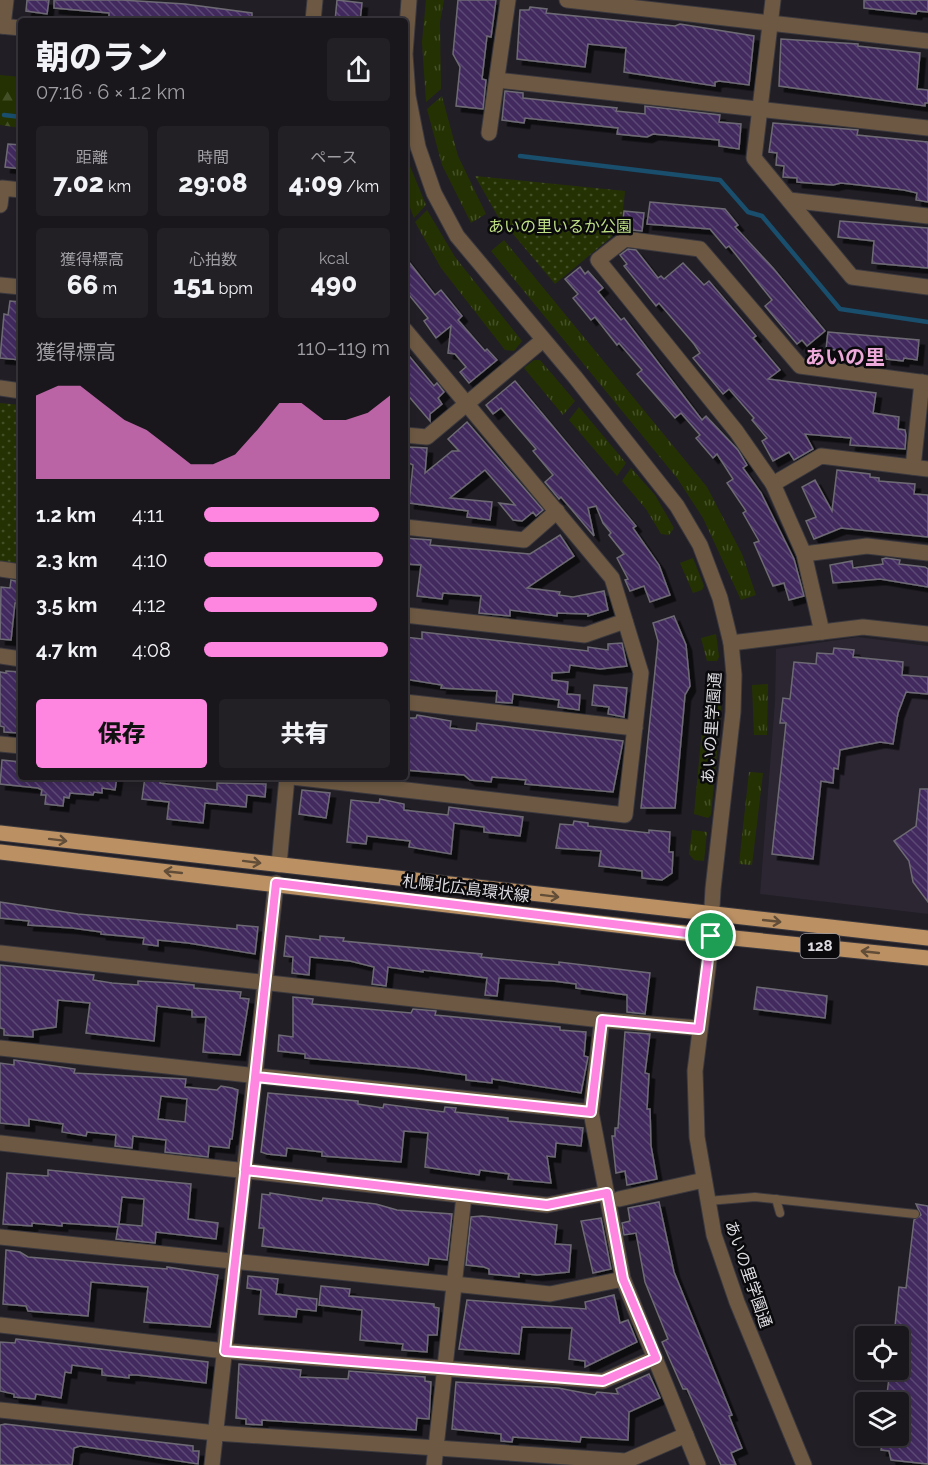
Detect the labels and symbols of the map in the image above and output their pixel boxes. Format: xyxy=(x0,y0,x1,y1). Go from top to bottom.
park label: あいの里いるか公園 xyxy=(488,217,632,236)
district label: あいの里 xyxy=(805,345,885,369)
street label: あいの里学園通 xyxy=(698,672,725,785)
one-way arrow xyxy=(48,835,68,846)
one-way arrow xyxy=(241,857,261,868)
one-way arrow xyxy=(164,866,184,877)
street label: 札幌北広島環状線 xyxy=(401,871,531,906)
one-way arrow xyxy=(540,891,559,902)
pin xyxy=(685,910,736,961)
one-way arrow xyxy=(761,915,781,926)
road number: 128 xyxy=(800,934,840,958)
one-way arrow xyxy=(860,946,880,957)
street label: あいの里学園通 xyxy=(721,1218,776,1330)

